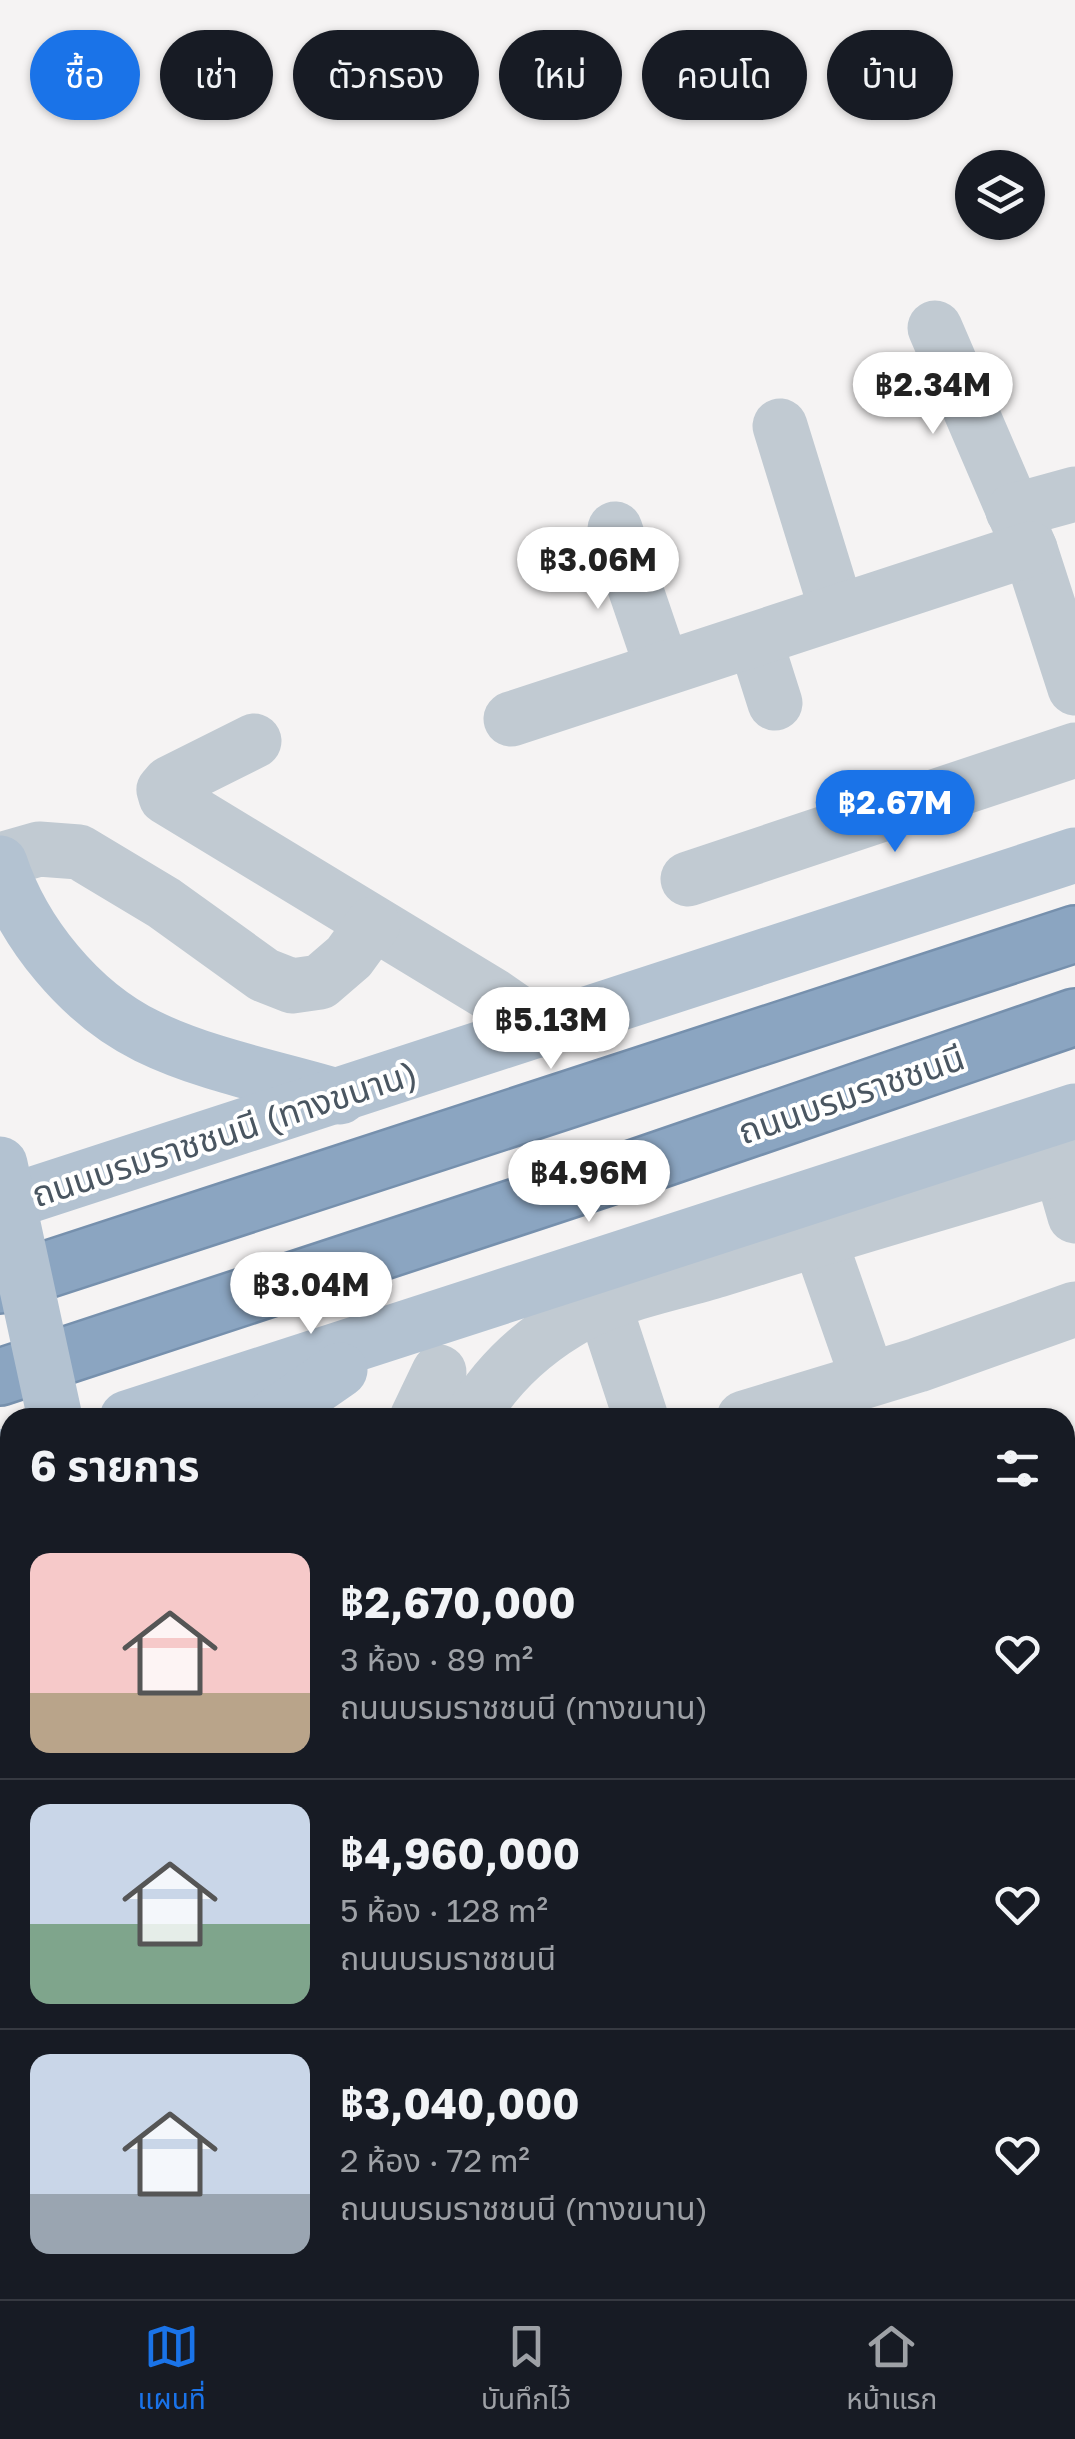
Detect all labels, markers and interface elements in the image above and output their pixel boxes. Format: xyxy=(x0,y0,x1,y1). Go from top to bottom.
chip: ซื้อ xyxy=(30,30,140,120)
chip: เช่า xyxy=(160,30,273,120)
chip: ตัวกรอง xyxy=(293,30,479,120)
chip: ใหม่ xyxy=(499,30,622,120)
chip: คอนโด xyxy=(642,30,807,120)
chip: บ้าน xyxy=(827,30,953,120)
map controls xyxy=(955,150,1045,240)
button: layers xyxy=(955,150,1045,240)
pin: ฿2.34M xyxy=(852,352,1014,437)
text: ฿2.34M xyxy=(875,365,991,403)
pin: ฿3.06M xyxy=(517,527,679,612)
text: ฿3.06M xyxy=(539,540,657,578)
pin: ฿2.67M xyxy=(814,770,976,855)
text: ฿2.67M xyxy=(838,783,952,821)
pin: ฿5.13M xyxy=(470,987,632,1072)
text: ฿5.13M xyxy=(495,1000,607,1038)
street label: ถนนบรมราชชนนี xyxy=(732,1036,970,1152)
street label: ถนนบรมราชชนนี (ทางขนาน) xyxy=(26,1051,422,1215)
pin: ฿4.96M xyxy=(508,1140,670,1225)
text: ฿4.96M xyxy=(530,1153,648,1191)
pin: ฿3.04M xyxy=(230,1252,392,1337)
text: ฿3.04M xyxy=(252,1265,370,1303)
text: 6 รายการ xyxy=(30,1440,200,1490)
icon: filters xyxy=(990,1441,1045,1496)
text: ฿2,670,000 xyxy=(340,1577,576,1627)
icon: home xyxy=(110,1593,230,1713)
icon: heart xyxy=(990,1626,1045,1681)
text: 3 ห้อง · 89 m² xyxy=(340,1640,533,1678)
text: ถนนบรมราชชนนี (ทางขนาน) xyxy=(340,1688,708,1726)
text: ฿4,960,000 xyxy=(340,1828,580,1878)
icon: home xyxy=(110,1844,230,1964)
icon: heart xyxy=(990,1877,1045,1932)
text: 5 ห้อง · 128 m² xyxy=(340,1891,548,1929)
text: ถนนบรมราชชนนี xyxy=(340,1939,556,1977)
text: ฿3,040,000 xyxy=(340,2078,580,2128)
icon: home xyxy=(110,2094,230,2214)
icon: heart xyxy=(990,2127,1045,2182)
text: 2 ห้อง · 72 m² xyxy=(340,2141,530,2179)
text: ถนนบรมราชชนนี (ทางขนาน) xyxy=(340,2189,708,2227)
tab: แผนที่ xyxy=(138,2319,206,2422)
tab: บันทึกไว้ xyxy=(481,2319,571,2422)
tab: หน้าแรก xyxy=(846,2319,937,2422)

